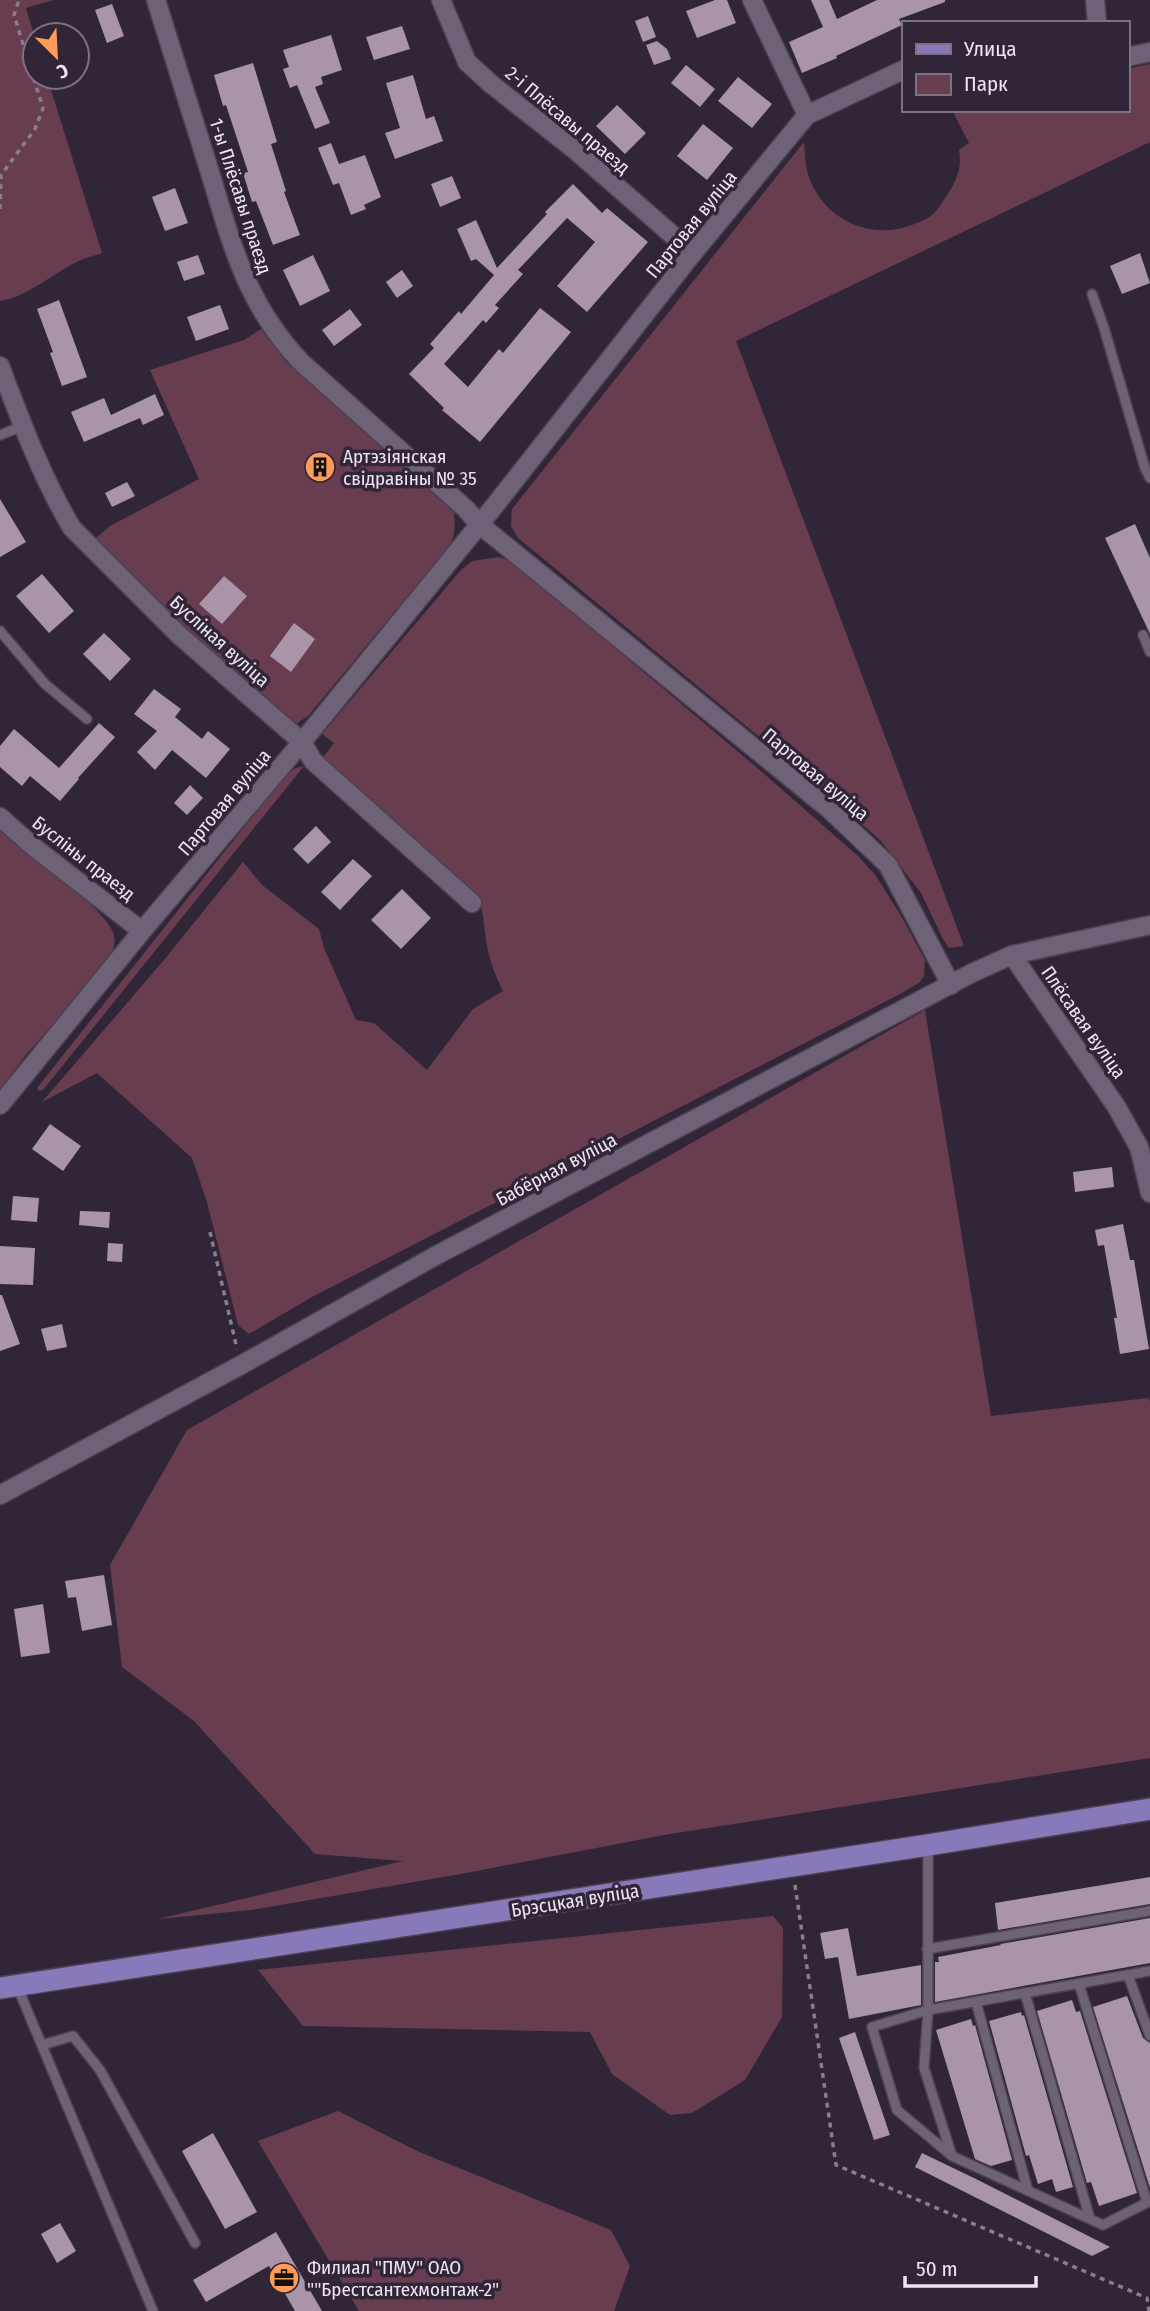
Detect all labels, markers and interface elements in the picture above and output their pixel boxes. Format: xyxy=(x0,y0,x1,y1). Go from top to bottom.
north arrow xyxy=(21,21,91,91)
legend xyxy=(902,21,1129,112)
text: Улица xyxy=(963,36,1017,62)
text: С xyxy=(53,59,72,84)
street label: 2-і Плёсавы праезд xyxy=(501,62,635,179)
text: Парк xyxy=(964,71,1008,97)
street label: 1-ы Плёсавы праезд xyxy=(205,115,277,277)
street label: Партовая вуліца xyxy=(641,166,742,283)
place label: Артэзіянская свідравіны № 35 xyxy=(343,445,477,490)
building icon: Артэзіянская свідравіны № 35 xyxy=(303,450,337,484)
street label: Бусліная вуліца xyxy=(165,591,274,692)
street label: Партовая вуліца xyxy=(758,723,874,826)
street label: Партовая вуліца xyxy=(173,744,276,860)
street label: Бусліны праезд xyxy=(28,811,140,906)
street label: Плёсавая вуліца xyxy=(1036,962,1131,1083)
street label: Бабёрная вуліца xyxy=(492,1128,621,1211)
street label: Брэсцкая вуліца xyxy=(509,1879,641,1922)
scale bar xyxy=(905,2244,1036,2288)
place label: Филиал "ПМУ" ОАО ""Брестсантехмонтаж-2" xyxy=(307,2256,499,2301)
text: 50 m xyxy=(916,2256,958,2282)
office icon: Филиал "ПМУ" ОАО ""Брестсантехмонтаж-2" xyxy=(267,2261,301,2295)

